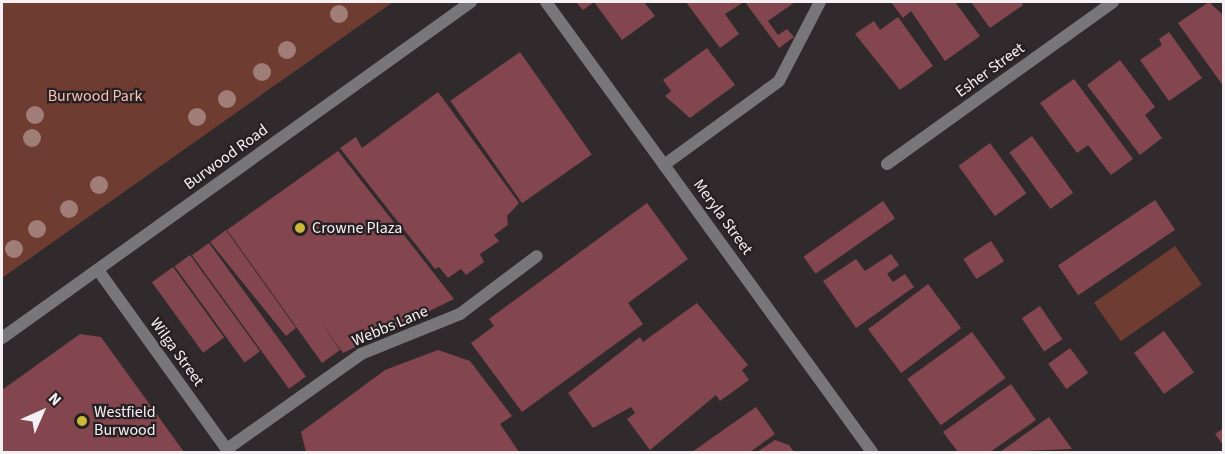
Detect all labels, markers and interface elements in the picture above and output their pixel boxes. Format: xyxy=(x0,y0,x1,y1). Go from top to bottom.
street label: Esher Street xyxy=(952,39,1028,101)
park label: Burwood Park xyxy=(48,86,142,106)
street label: Burwood Road xyxy=(180,120,272,194)
street label: Meryla Street xyxy=(689,176,757,258)
place label: Crowne Plaza xyxy=(312,218,402,238)
marker: Crowne Plaza xyxy=(293,221,307,235)
street label: Webbs Lane xyxy=(349,301,431,351)
street label: Wilga Street xyxy=(146,314,208,390)
north arrow xyxy=(12,382,72,442)
text: N xyxy=(43,388,66,411)
place label: Westfield Burwood xyxy=(94,402,156,440)
marker: Westfield Burwood xyxy=(75,414,89,428)

